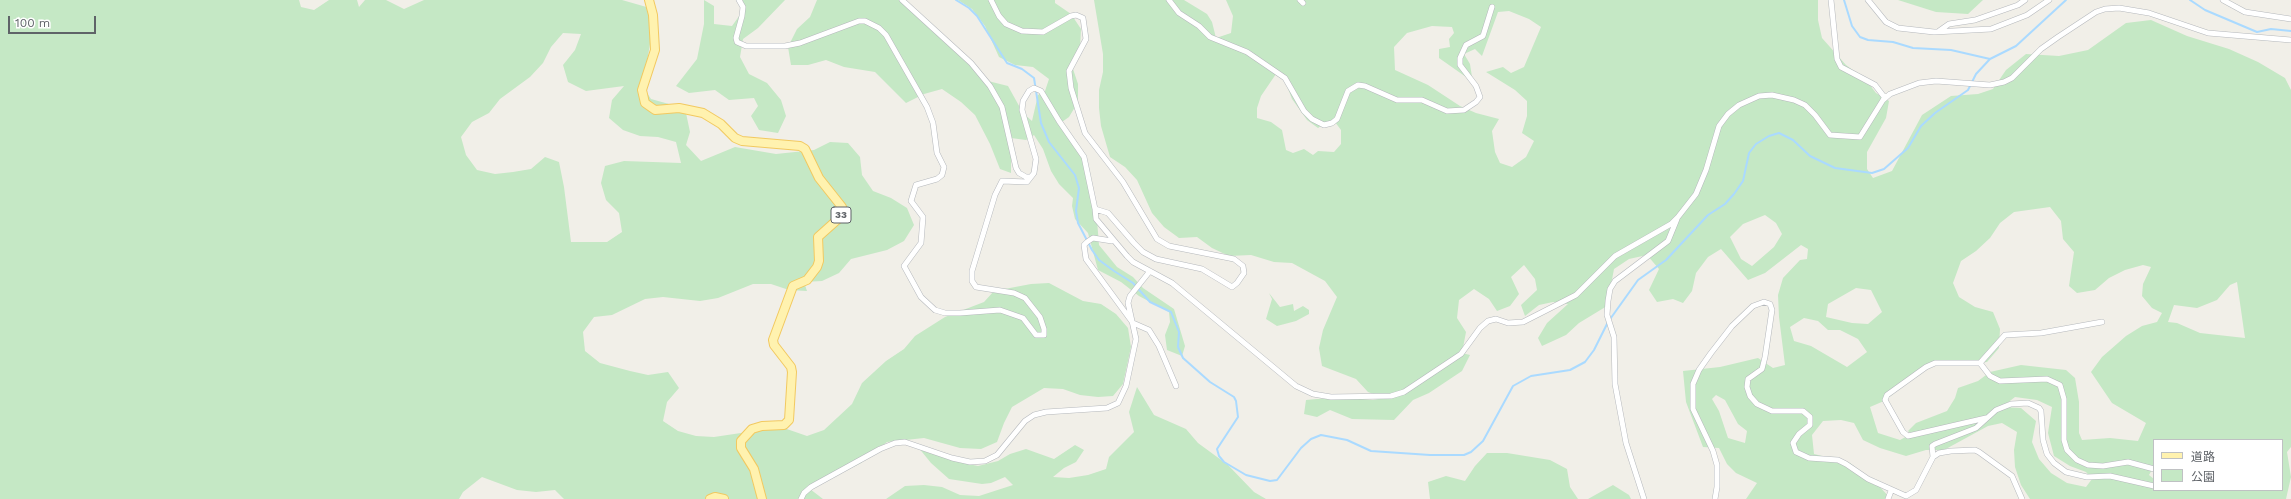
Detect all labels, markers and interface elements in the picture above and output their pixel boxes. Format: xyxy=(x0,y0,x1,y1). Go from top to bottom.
scale bar xyxy=(10,8,98,34)
text: 100 m xyxy=(15,16,50,30)
road number: 33 xyxy=(831,207,851,223)
legend xyxy=(2153,439,2283,491)
text: 道路 xyxy=(2191,450,2215,464)
text: 公園 xyxy=(2191,470,2215,484)

